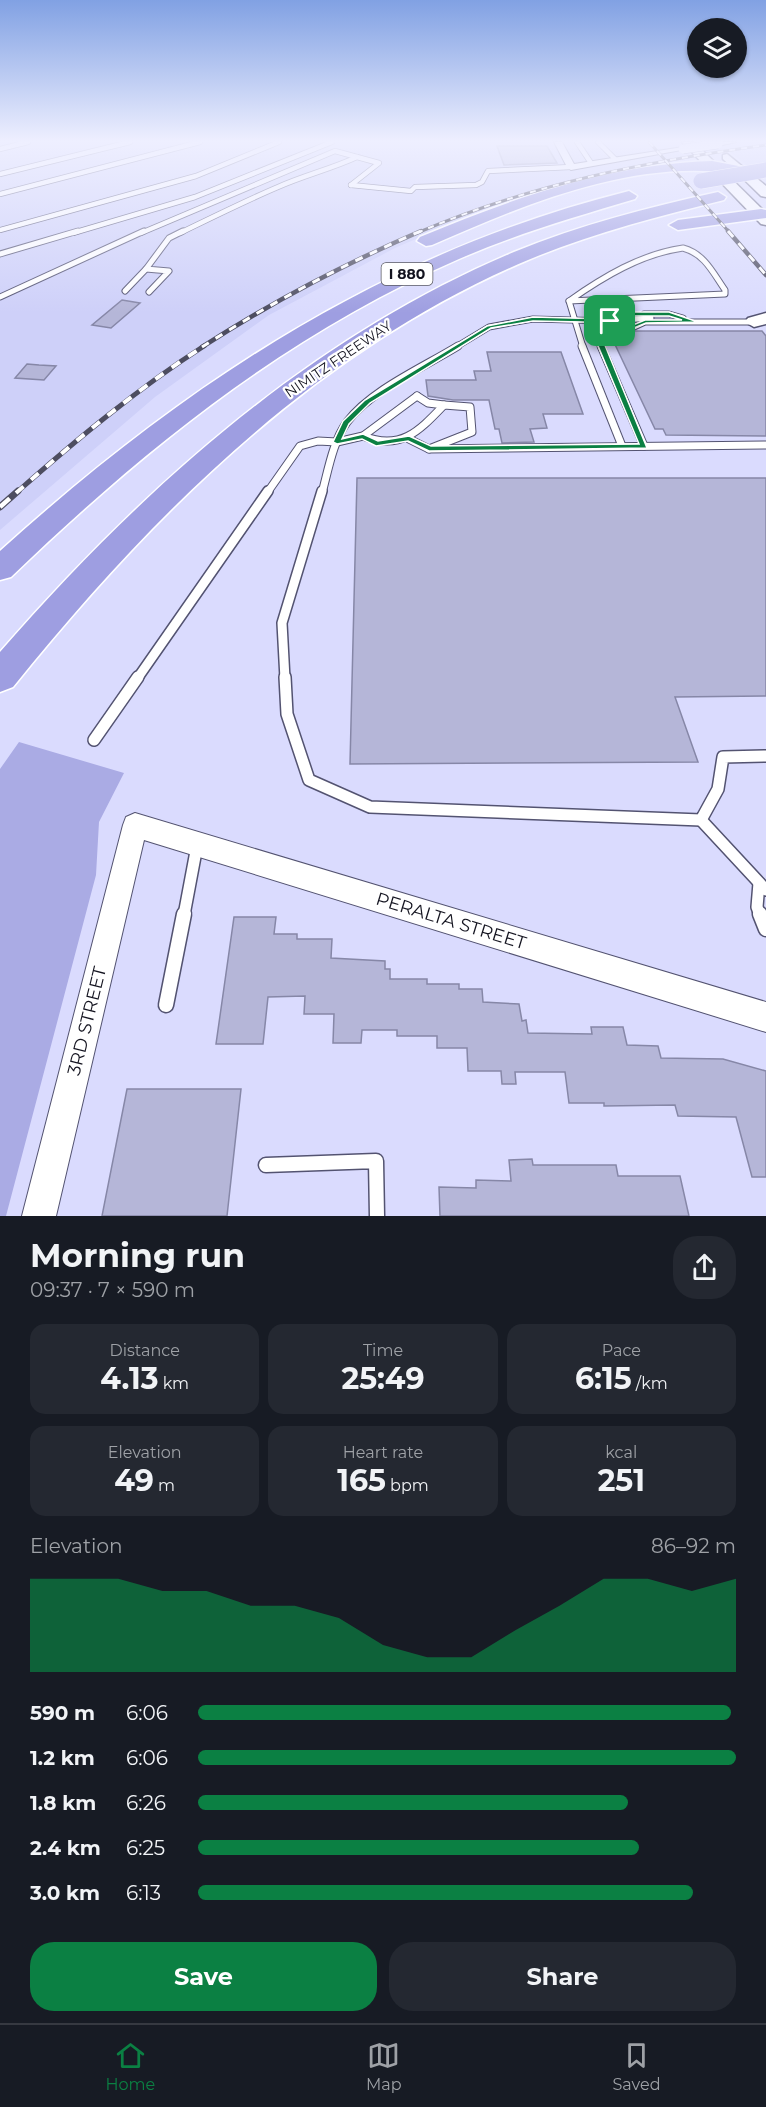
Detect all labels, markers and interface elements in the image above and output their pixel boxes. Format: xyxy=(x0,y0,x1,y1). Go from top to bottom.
map controls xyxy=(687,18,747,78)
button: layers xyxy=(687,18,747,78)
road number: I 880 xyxy=(382,263,432,285)
pin xyxy=(584,295,635,346)
icon: arrive xyxy=(593,304,626,337)
street label: NIMITZ FREEWAY xyxy=(281,317,395,401)
street label: PERALTA STREET xyxy=(373,888,529,955)
street label: 3RD STREET xyxy=(63,964,111,1078)
text: Morning run xyxy=(30,1235,245,1275)
button: share xyxy=(673,1236,736,1299)
text: 09:37 · 7 × 590 m xyxy=(30,1278,195,1302)
text: Distance xyxy=(110,1341,180,1360)
text: Time xyxy=(363,1341,403,1360)
text: Pace xyxy=(602,1341,641,1360)
text: 4.13 xyxy=(100,1360,158,1397)
text: 25:49 xyxy=(341,1360,425,1397)
text: 6:15 xyxy=(575,1360,632,1397)
text: km xyxy=(158,1374,189,1393)
text: /km xyxy=(632,1374,668,1393)
text: Elevation xyxy=(108,1443,182,1462)
text: Heart rate xyxy=(343,1443,423,1462)
text: kcal xyxy=(605,1443,637,1462)
text: 49 xyxy=(114,1462,154,1499)
text: 165 xyxy=(337,1462,386,1499)
text: 251 xyxy=(598,1462,645,1499)
text: m xyxy=(154,1476,175,1495)
text: bpm xyxy=(386,1476,429,1495)
text: Elevation xyxy=(30,1534,122,1558)
text: 86–92 m xyxy=(651,1534,736,1558)
text: 590 m xyxy=(30,1701,95,1725)
text: 6:06 xyxy=(126,1701,168,1725)
text: 1.2 km xyxy=(30,1746,95,1770)
text: 6:06 xyxy=(126,1746,168,1770)
text: 1.8 km xyxy=(30,1791,96,1815)
text: 6:26 xyxy=(126,1791,166,1815)
text: 2.4 km xyxy=(30,1836,101,1860)
text: 6:25 xyxy=(126,1836,165,1860)
text: 3.0 km xyxy=(30,1881,100,1905)
text: 6:13 xyxy=(126,1881,161,1905)
button: Save xyxy=(30,1942,377,2011)
button: Share xyxy=(389,1942,736,2011)
tab: Home xyxy=(105,2039,155,2094)
tab: Map xyxy=(366,2039,402,2094)
tab: Saved xyxy=(612,2039,661,2094)

